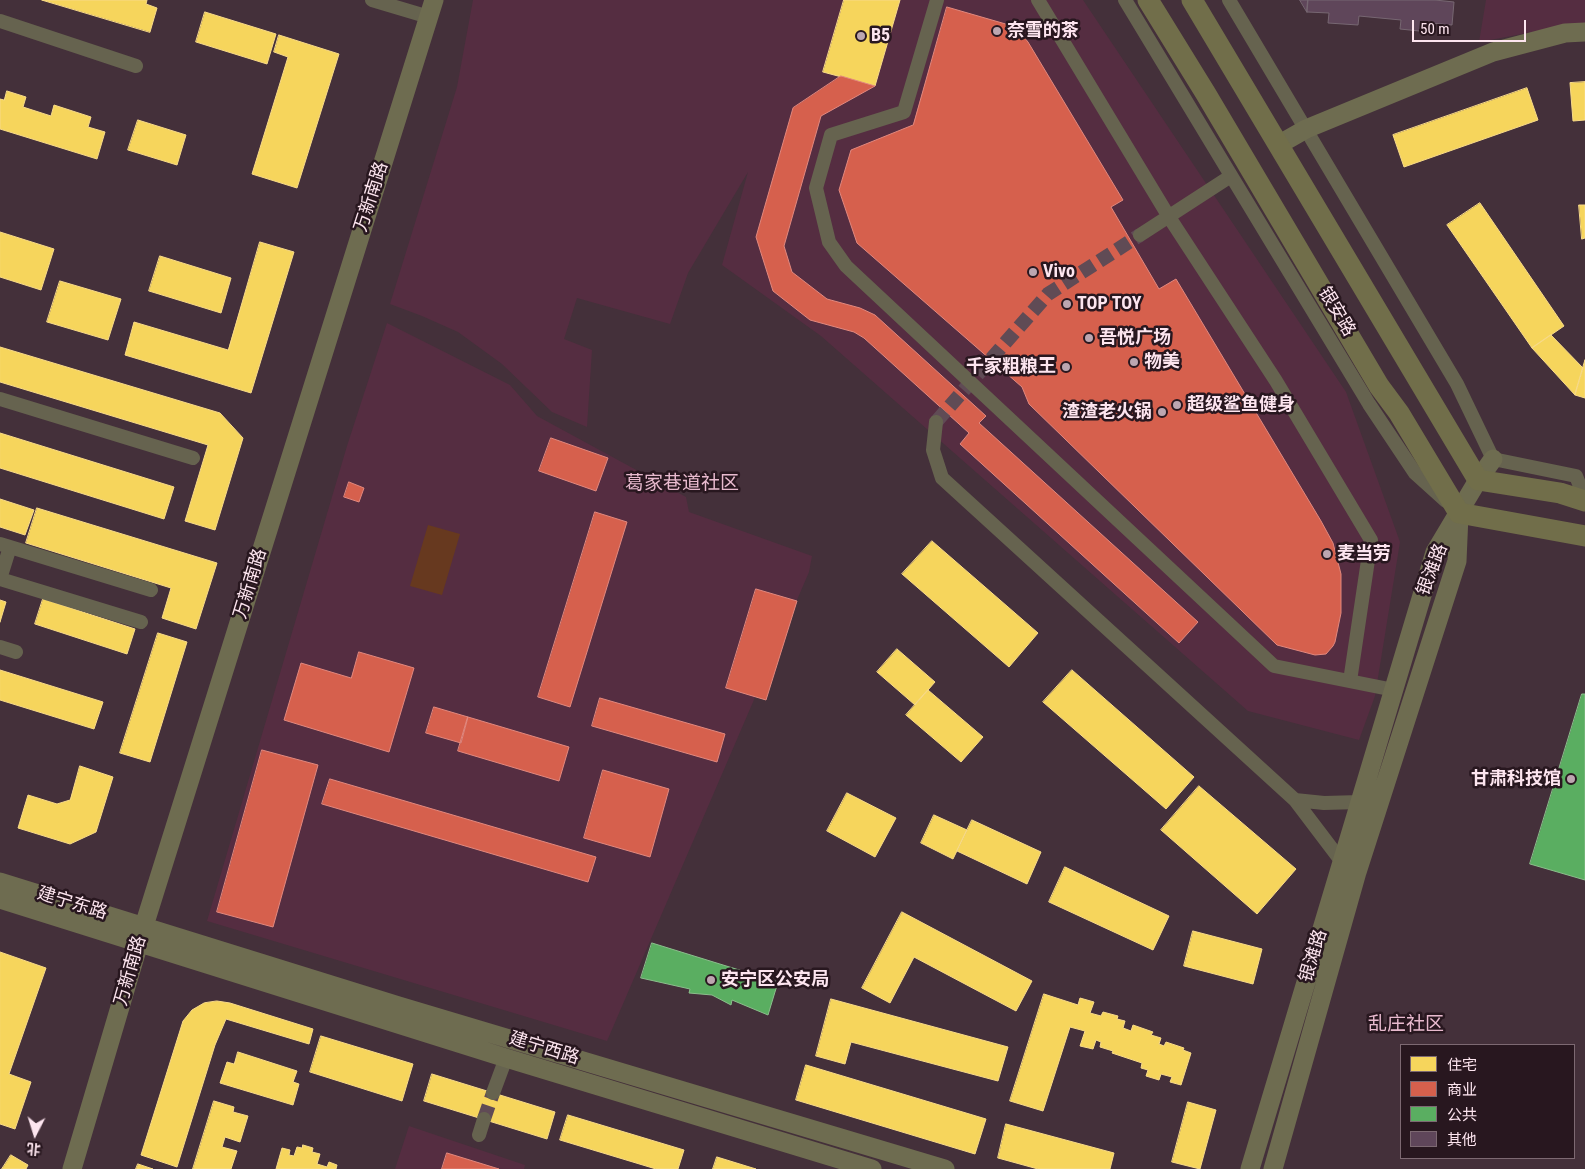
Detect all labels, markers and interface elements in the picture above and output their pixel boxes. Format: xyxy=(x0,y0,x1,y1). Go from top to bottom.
scale bar xyxy=(1415,10,1529,42)
place label: 奈雪的茶 xyxy=(1007,20,1079,42)
text: 50 m xyxy=(1420,20,1450,38)
place label: B5 xyxy=(871,25,890,47)
marker: 奈雪的茶 xyxy=(991,25,1003,37)
marker: B5 xyxy=(855,30,867,42)
street label: 万新南路 xyxy=(351,159,393,235)
place label: Vivo xyxy=(1043,261,1075,283)
marker: Vivo xyxy=(1027,266,1039,278)
street label: 银安路 xyxy=(1313,283,1359,341)
place label: TOP TOY xyxy=(1077,293,1142,315)
marker: TOP TOY xyxy=(1061,298,1073,310)
place label: 吾悦广场 xyxy=(1099,327,1171,349)
marker: 吾悦广场 xyxy=(1083,332,1095,344)
place label: 物美 xyxy=(1144,351,1180,373)
place label: 千家粗粮王 xyxy=(966,356,1056,378)
marker: 物美 xyxy=(1128,356,1140,368)
marker: 千家粗粮王 xyxy=(1060,361,1072,373)
place label: 超级鲨鱼健身 xyxy=(1187,394,1295,416)
marker: 超级鲨鱼健身 xyxy=(1171,399,1183,411)
place label: 渣渣老火锅 xyxy=(1062,401,1152,423)
marker: 渣渣老火锅 xyxy=(1156,406,1168,418)
district label: 葛家巷道社区 xyxy=(625,473,739,495)
street label: 银滩路 xyxy=(1413,541,1453,599)
place label: 麦当劳 xyxy=(1337,543,1391,565)
street label: 万新南路 xyxy=(230,546,272,622)
marker: 麦当劳 xyxy=(1321,548,1333,560)
place label: 甘肃科技馆 xyxy=(1471,768,1561,790)
marker: 甘肃科技馆 xyxy=(1565,773,1577,785)
street label: 建宁东路 xyxy=(34,883,110,925)
street label: 银滩路 xyxy=(1296,927,1332,985)
street label: 万新南路 xyxy=(111,933,151,1009)
place label: 安宁区公安局 xyxy=(721,969,829,991)
marker: 安宁区公安局 xyxy=(705,974,717,986)
district label: 乱庄社区 xyxy=(1368,1014,1444,1036)
street label: 建宁西路 xyxy=(506,1028,582,1070)
legend xyxy=(1400,1044,1575,1159)
text: 住宅 xyxy=(1447,1056,1477,1074)
text: 商业 xyxy=(1447,1081,1477,1099)
text: 公共 xyxy=(1447,1106,1477,1124)
north arrow xyxy=(10,1109,60,1159)
text: 其他 xyxy=(1447,1131,1477,1149)
text: 北 xyxy=(26,1140,41,1158)

